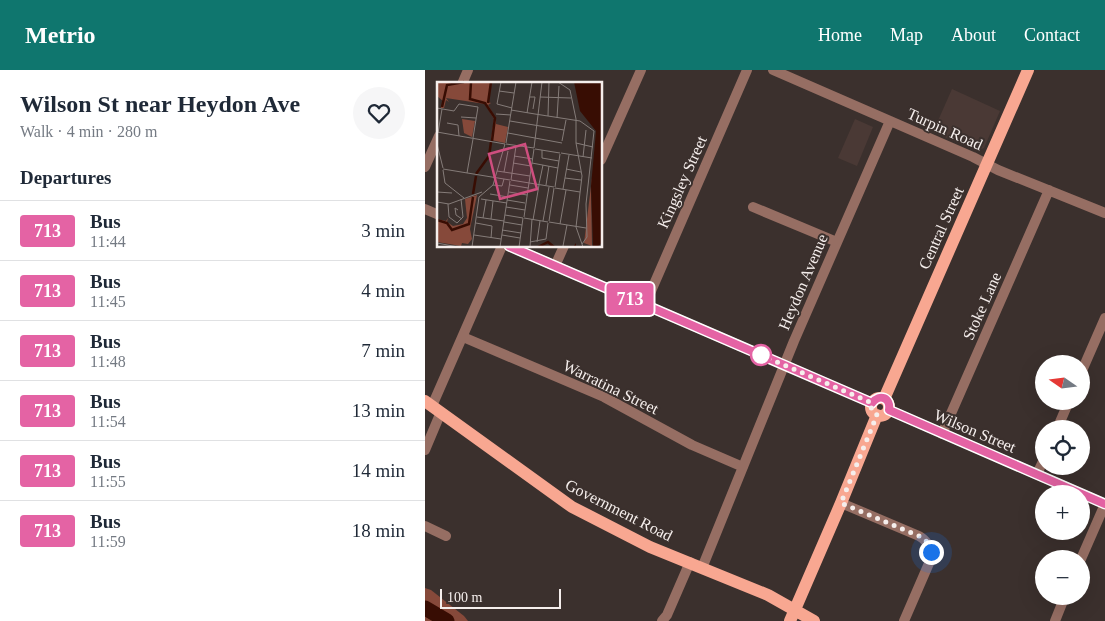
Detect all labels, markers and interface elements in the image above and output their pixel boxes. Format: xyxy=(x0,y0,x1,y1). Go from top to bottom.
text: Metrio xyxy=(25,22,96,48)
text: Home xyxy=(818,25,862,45)
text: Map xyxy=(890,25,923,45)
text: About xyxy=(951,25,996,45)
text: Contact xyxy=(1024,25,1080,45)
inset map xyxy=(437,82,603,248)
button: heart xyxy=(353,87,405,139)
text: Wilson St near Heydon Ave xyxy=(20,91,300,117)
street label: Turpin Road xyxy=(904,105,985,154)
text: Walk · 4 min · 280 m xyxy=(20,123,157,140)
street label: Kingsley Street xyxy=(654,133,711,231)
text: Departures xyxy=(20,167,111,188)
street label: Central Street xyxy=(915,184,967,272)
text: Bus xyxy=(90,211,121,232)
text: 3 min xyxy=(361,220,405,241)
text: 713 xyxy=(34,221,61,241)
street label: Heydon Avenue xyxy=(775,232,832,333)
text: 11:44 xyxy=(90,233,126,250)
street label: Stoke Lane xyxy=(960,269,1004,343)
text: Bus xyxy=(90,271,121,292)
text: 4 min xyxy=(361,280,405,301)
text: 713 xyxy=(34,281,61,301)
line badge: 713 xyxy=(601,283,659,315)
text: 713 xyxy=(617,289,644,309)
text: 11:45 xyxy=(90,293,126,310)
text: Bus xyxy=(90,331,121,352)
text: 7 min xyxy=(361,340,405,361)
text: 713 xyxy=(34,341,61,361)
unlabelled marker xyxy=(750,344,772,366)
text: 11:48 xyxy=(90,353,126,370)
north arrow xyxy=(1035,355,1090,410)
map controls xyxy=(1035,355,1090,605)
street label: Warratina Street xyxy=(561,357,662,418)
text: Bus xyxy=(90,391,121,412)
text: 13 min xyxy=(352,400,405,421)
text: 713 xyxy=(34,401,61,421)
street label: Wilson Street xyxy=(932,406,1019,456)
text: 11:54 xyxy=(90,413,126,430)
button: locate xyxy=(1035,420,1090,475)
text: Bus xyxy=(90,451,121,472)
text: 14 min xyxy=(352,460,405,481)
text: 713 xyxy=(34,461,61,481)
text: 11:55 xyxy=(90,473,126,490)
street label: Government Road xyxy=(563,476,675,544)
button: + xyxy=(1035,485,1090,540)
text: Bus xyxy=(90,511,121,532)
text: 18 min xyxy=(352,520,405,541)
text: 713 xyxy=(34,521,61,541)
text: 11:59 xyxy=(90,533,126,550)
your location xyxy=(919,540,944,565)
button: − xyxy=(1035,550,1090,605)
scale bar xyxy=(440,586,561,609)
text: 100 m xyxy=(447,590,482,605)

